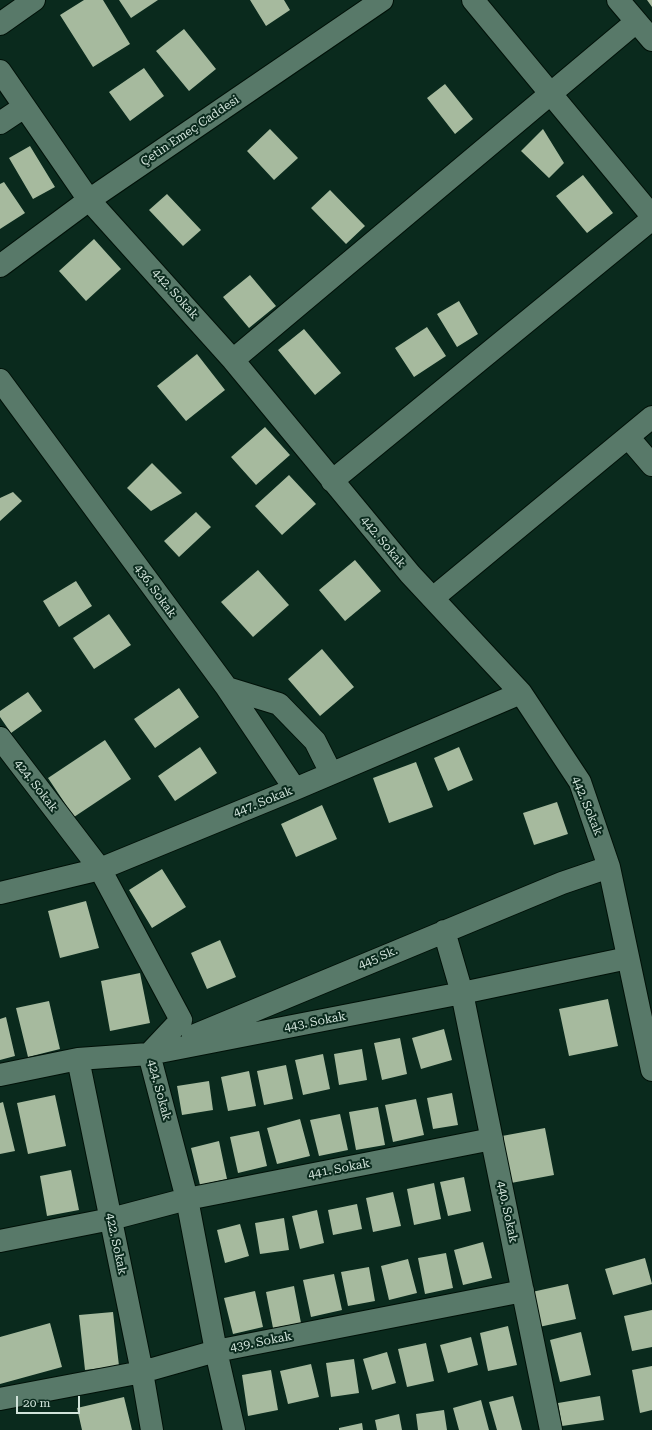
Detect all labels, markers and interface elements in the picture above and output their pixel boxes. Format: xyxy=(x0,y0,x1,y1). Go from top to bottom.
street label: Çetin Emeç Caddesi xyxy=(138,93,242,169)
street label: 442. Sokak xyxy=(149,266,201,322)
street label: 442. Sokak xyxy=(357,513,409,571)
street label: 436. Sokak xyxy=(131,561,179,621)
street label: 424. Sokak xyxy=(11,757,61,815)
street label: 442. Sokak xyxy=(569,774,605,838)
street label: 447. Sokak xyxy=(231,784,295,820)
street label: 445 Sk. xyxy=(356,943,400,973)
street label: 443. Sokak xyxy=(283,1009,347,1035)
street label: 424. Sokak xyxy=(144,1058,174,1122)
street label: 441. Sokak xyxy=(307,1156,371,1182)
street label: 440. Sokak xyxy=(493,1180,521,1244)
street label: 422. Sokak xyxy=(102,1212,130,1276)
street label: 439. Sokak xyxy=(229,1329,293,1355)
scale bar xyxy=(18,1388,82,1414)
text: 20 m xyxy=(23,1396,50,1410)

